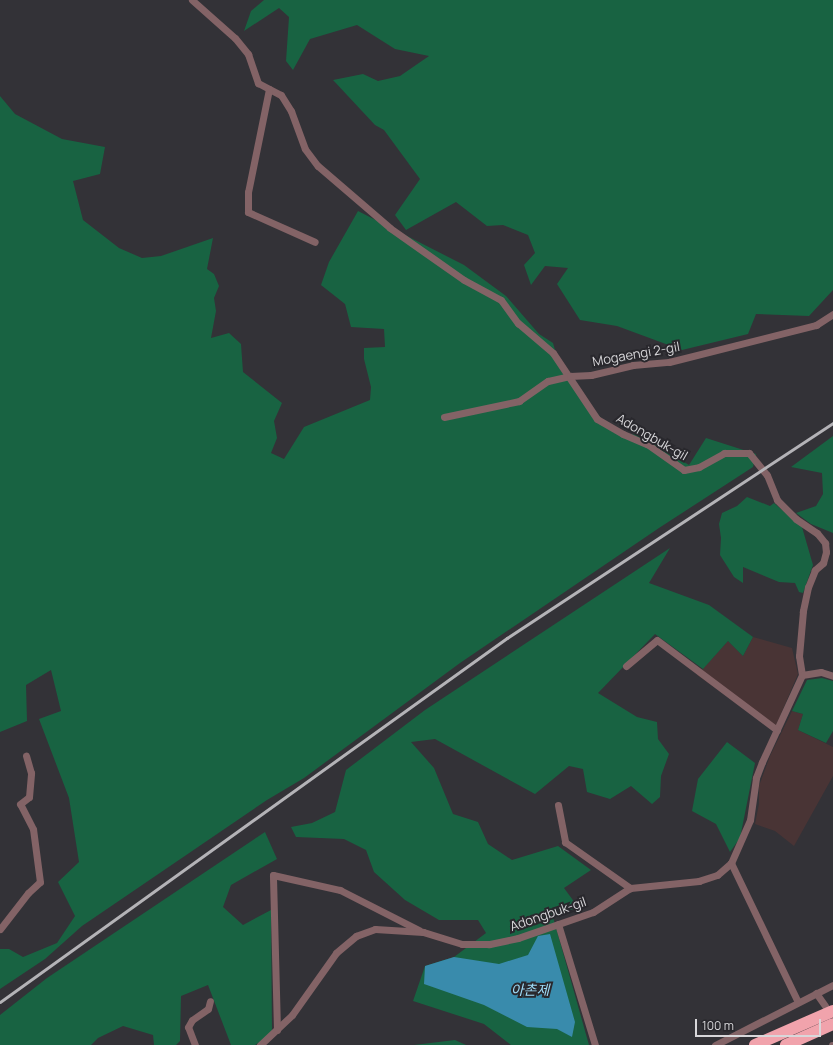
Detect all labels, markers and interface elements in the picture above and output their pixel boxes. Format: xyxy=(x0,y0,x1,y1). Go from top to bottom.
street label: Mogaengi 2-gil xyxy=(591,339,681,369)
street label: Adongbuk-gil xyxy=(614,410,690,464)
street label: Adongbuk-gil xyxy=(508,894,588,934)
water label: 아촌제 xyxy=(511,982,549,998)
scale bar xyxy=(697,1011,823,1037)
text: 100 m xyxy=(702,1017,734,1034)

